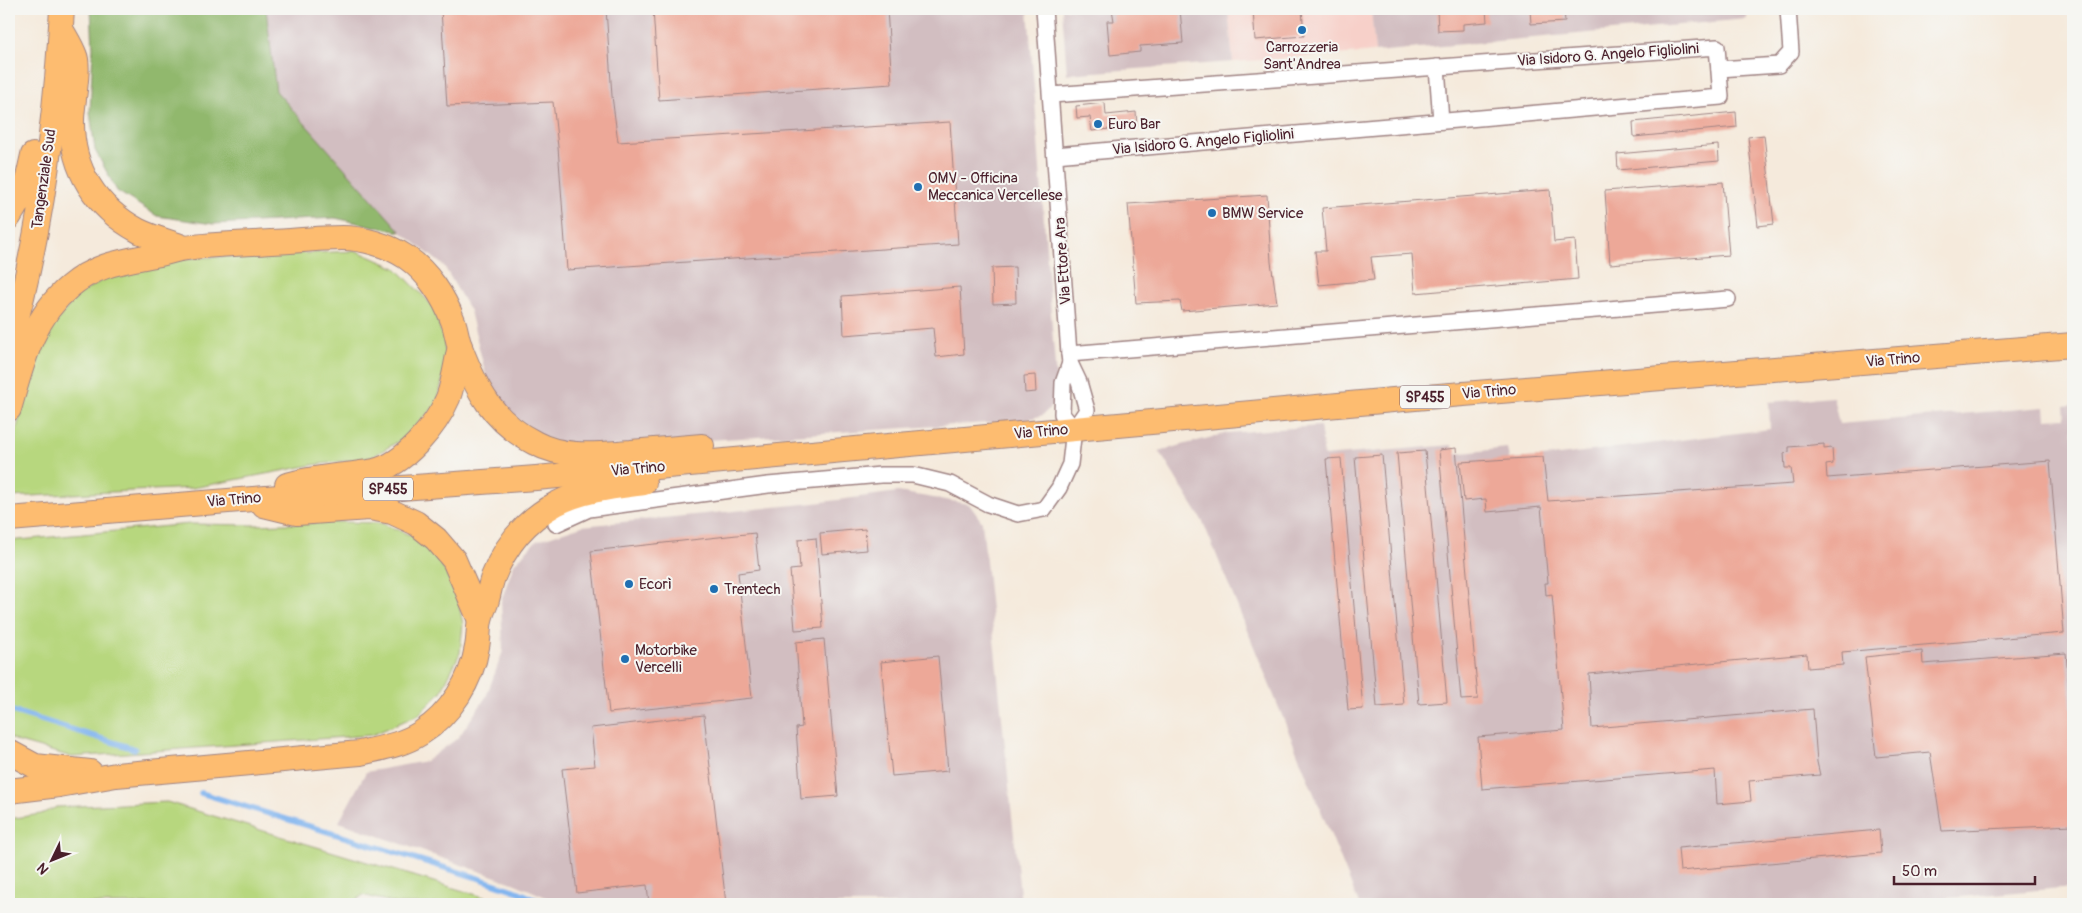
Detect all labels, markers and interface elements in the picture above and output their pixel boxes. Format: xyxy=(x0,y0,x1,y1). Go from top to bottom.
marker: Carrozzeria Sant'Andrea xyxy=(1296,24,1308,36)
place label: Carrozzeria Sant'Andrea xyxy=(1263,38,1341,74)
street label: Via Isidoro G. Angelo Figliolini xyxy=(1516,39,1700,71)
place label: Euro Bar xyxy=(1108,115,1161,134)
marker: Euro Bar xyxy=(1092,118,1104,130)
street label: Via Isidoro G. Angelo Figliolini xyxy=(1111,125,1295,159)
street label: Tangenziale Sud xyxy=(28,128,60,230)
place label: OMV - Officina Meccanica Vercellese xyxy=(928,169,1063,205)
marker: OMV - Officina Meccanica Vercellese xyxy=(912,181,924,193)
place label: BMW Service xyxy=(1222,204,1304,223)
marker: BMW Service xyxy=(1206,207,1218,219)
street label: Via Ettore Ara xyxy=(1050,217,1076,305)
street label: Via Trino xyxy=(1865,348,1921,372)
street label: Via Trino xyxy=(1461,380,1517,404)
road number: SP455 xyxy=(1400,386,1450,408)
street label: Via Trino xyxy=(1013,420,1069,444)
street label: Via Trino xyxy=(610,457,666,481)
road number: SP455 xyxy=(363,478,413,500)
street label: Via Trino xyxy=(206,488,262,512)
place label: Ecorì xyxy=(639,575,672,594)
marker: Ecorì xyxy=(623,578,635,590)
place label: Trentech xyxy=(724,580,780,599)
marker: Trentech xyxy=(708,583,720,595)
place label: Motorbike Vercelli xyxy=(635,641,698,677)
marker: Motorbike Vercelli xyxy=(619,653,631,665)
north arrow xyxy=(28,836,78,886)
scale bar xyxy=(1894,853,2036,885)
text: N xyxy=(33,859,52,878)
text: 50 m xyxy=(1902,862,1937,881)

